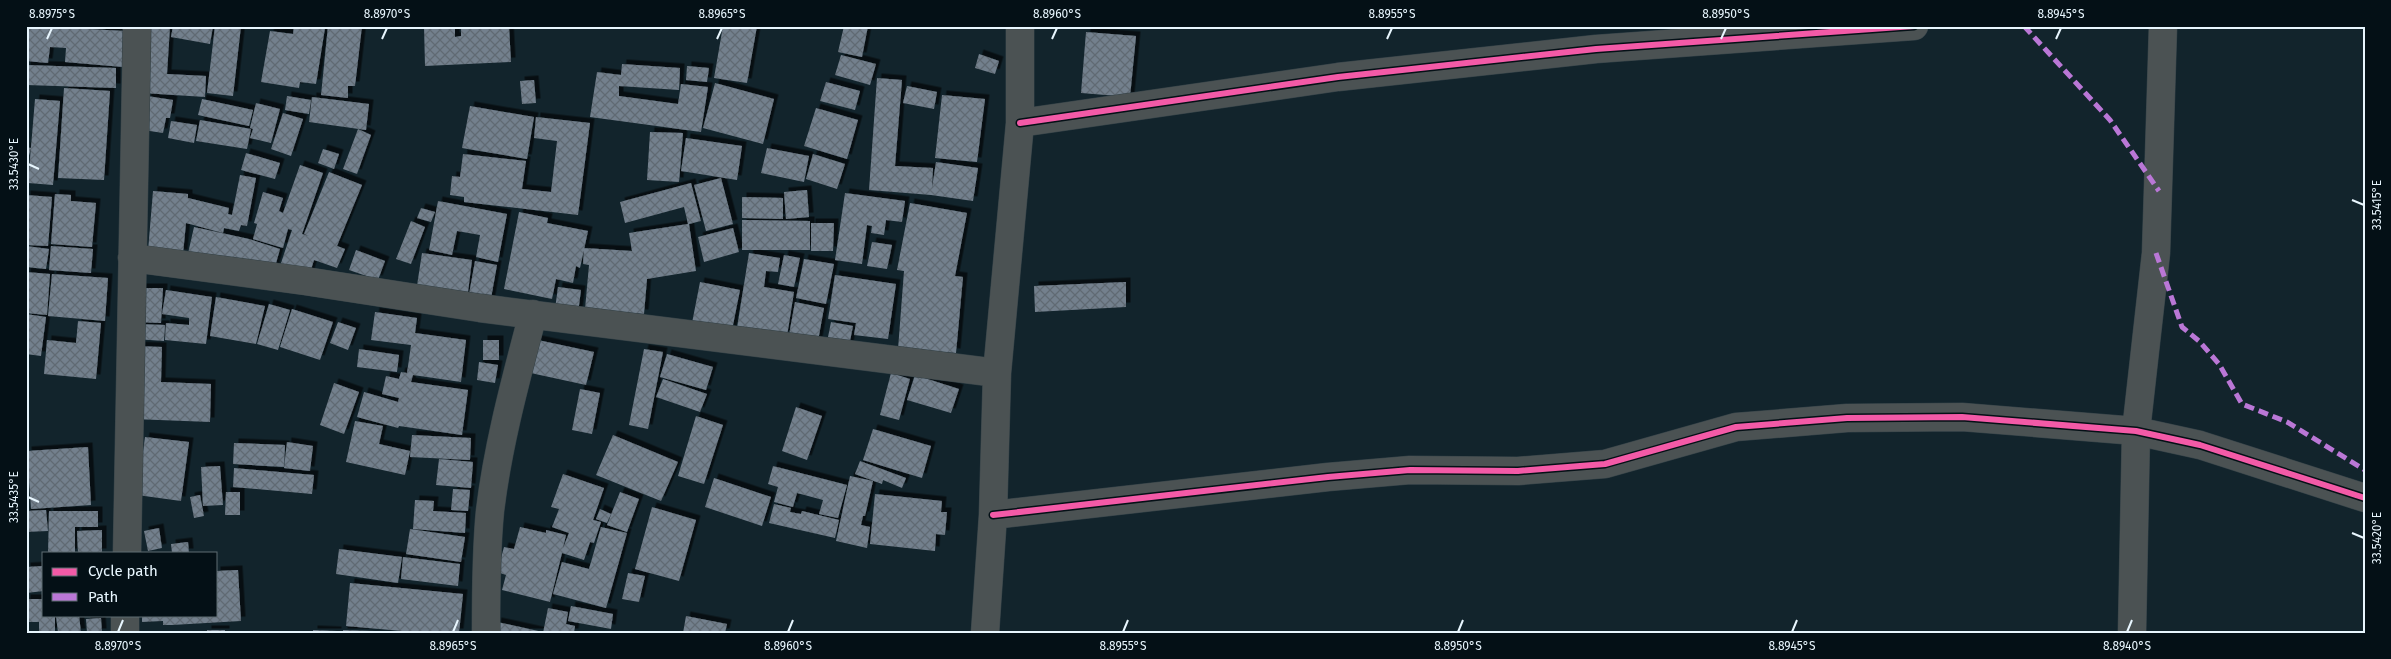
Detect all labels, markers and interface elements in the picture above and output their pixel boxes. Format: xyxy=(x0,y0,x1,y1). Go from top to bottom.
text: 8.8975°S xyxy=(29,7,75,21)
text: 8.8970°S xyxy=(364,7,411,21)
text: 8.8965°S xyxy=(698,7,746,21)
text: 8.8960°S xyxy=(1033,7,1082,21)
text: 8.8955°S xyxy=(1369,7,1416,21)
text: 8.8950°S xyxy=(1702,7,1750,21)
text: 8.8945°S xyxy=(2037,7,2085,21)
text: 33.5430°E xyxy=(7,138,21,190)
text: 33.5415°E xyxy=(2370,180,2384,230)
text: 33.5435°E xyxy=(7,471,21,523)
text: 33.5420°E xyxy=(2370,512,2384,564)
legend xyxy=(42,552,218,616)
text: Cycle path xyxy=(88,562,158,580)
text: Path xyxy=(88,588,118,606)
text: 8.8970°S xyxy=(95,639,142,653)
text: 8.8965°S xyxy=(429,639,477,653)
text: 8.8960°S xyxy=(764,639,813,653)
text: 8.8955°S xyxy=(1100,639,1147,653)
text: 8.8950°S xyxy=(1434,639,1482,653)
text: 8.8945°S xyxy=(1768,639,1816,653)
text: 8.8940°S xyxy=(2103,639,2151,653)

